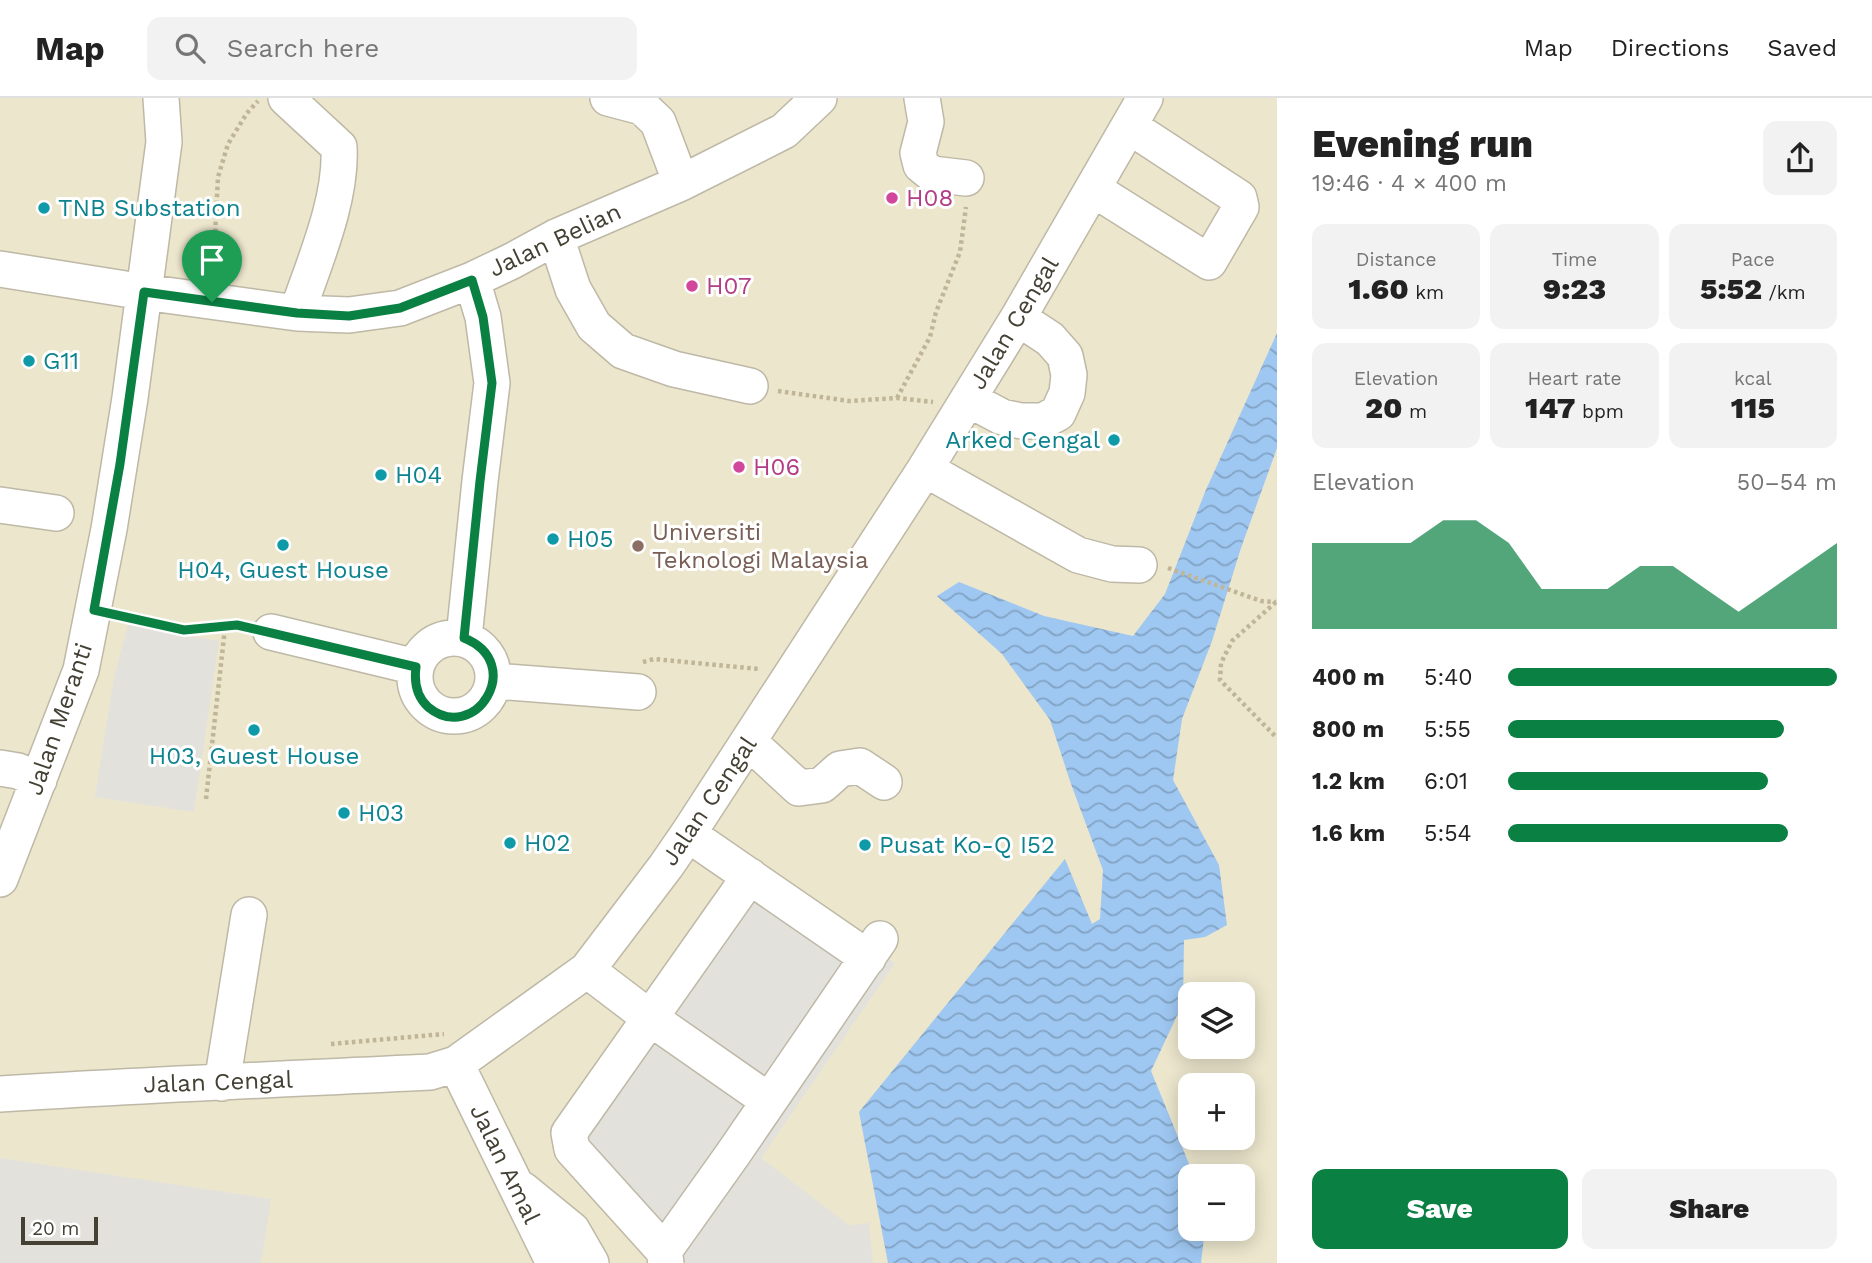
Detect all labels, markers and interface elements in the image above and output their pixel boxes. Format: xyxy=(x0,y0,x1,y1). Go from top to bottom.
search box xyxy=(147,17,637,80)
text: Map xyxy=(35,29,105,68)
icon: search xyxy=(171,29,209,67)
text: Search here xyxy=(227,33,379,63)
text: Map xyxy=(1524,34,1573,62)
text: Directions xyxy=(1611,34,1729,62)
text: Saved xyxy=(1767,34,1837,62)
button: share xyxy=(1763,121,1837,195)
text: Evening run xyxy=(1312,122,1533,166)
text: 19:46 · 4 × 400 m xyxy=(1312,170,1507,197)
place label: H08 xyxy=(906,184,953,212)
marker: H08 xyxy=(884,190,900,206)
place label: TNB Substation xyxy=(58,194,241,222)
street label: Jalan Belian xyxy=(485,197,625,283)
marker: TNB Substation xyxy=(36,200,52,216)
pin xyxy=(182,230,242,302)
icon: arrive xyxy=(193,241,231,279)
text: Distance xyxy=(1356,248,1437,271)
text: Time xyxy=(1552,248,1597,271)
text: Pace xyxy=(1731,248,1775,271)
street label: Jalan Cengal xyxy=(963,251,1065,394)
text: 1.60 xyxy=(1348,271,1409,306)
text: 9:23 xyxy=(1543,271,1606,306)
text: 5:52 xyxy=(1700,271,1762,306)
place label: H07 xyxy=(706,272,752,300)
marker: H07 xyxy=(684,278,700,294)
text: km xyxy=(1409,281,1444,304)
text: /km xyxy=(1762,281,1806,304)
place label: G11 xyxy=(43,347,79,375)
marker: G11 xyxy=(21,353,37,369)
text: Elevation xyxy=(1354,367,1439,390)
text: Heart rate xyxy=(1528,367,1621,390)
text: kcal xyxy=(1734,367,1772,390)
text: 20 xyxy=(1365,390,1403,425)
text: 147 xyxy=(1525,390,1575,425)
text: 115 xyxy=(1731,390,1775,425)
text: m xyxy=(1403,400,1427,423)
text: bpm xyxy=(1575,400,1624,423)
place label: Arked Cengal xyxy=(945,426,1101,454)
marker: Arked Cengal xyxy=(1106,432,1122,448)
place label: H06 xyxy=(753,453,800,481)
marker: H06 xyxy=(731,459,747,475)
place label: H04 xyxy=(395,461,442,489)
marker: H04 xyxy=(373,467,389,483)
text: Elevation xyxy=(1312,469,1415,496)
text: 50–54 m xyxy=(1737,469,1837,496)
place label: Universiti Teknologi Malaysia xyxy=(652,518,869,574)
place label: H05 xyxy=(567,525,614,553)
marker: H05 xyxy=(545,531,561,547)
marker: H04, Guest House xyxy=(275,537,291,553)
marker: Universiti Teknologi Malaysia xyxy=(630,538,646,554)
place label: H04, Guest House xyxy=(177,556,389,584)
street label: Jalan Meranti xyxy=(20,639,98,799)
text: 400 m xyxy=(1312,664,1385,691)
text: 5:40 xyxy=(1424,664,1473,691)
text: 800 m xyxy=(1312,716,1384,743)
text: 5:55 xyxy=(1424,716,1471,743)
marker: H03, Guest House xyxy=(246,722,262,738)
street label: Jalan Cengal xyxy=(656,731,763,871)
place label: H03, Guest House xyxy=(149,742,359,770)
text: 1.2 km xyxy=(1312,768,1385,795)
text: 6:01 xyxy=(1424,768,1468,795)
place label: H03 xyxy=(358,799,404,827)
marker: H03 xyxy=(336,805,352,821)
text: 1.6 km xyxy=(1312,820,1385,847)
text: 5:54 xyxy=(1424,820,1472,847)
place label: H02 xyxy=(524,829,571,857)
place label: Pusat Ko-Q I52 xyxy=(879,831,1055,859)
marker: H02 xyxy=(502,835,518,851)
marker: Pusat Ko-Q I52 xyxy=(857,837,873,853)
map controls xyxy=(1178,982,1255,1241)
button: layers xyxy=(1178,982,1255,1059)
street label: Jalan Cengal xyxy=(143,1065,294,1099)
button: + xyxy=(1178,1073,1255,1150)
street label: Jalan Amal xyxy=(464,1100,546,1229)
button: − xyxy=(1178,1164,1255,1241)
button: Save xyxy=(1312,1169,1568,1249)
button: Share xyxy=(1582,1169,1837,1249)
scale bar xyxy=(21,1214,98,1246)
text: 20 m xyxy=(32,1217,79,1240)

